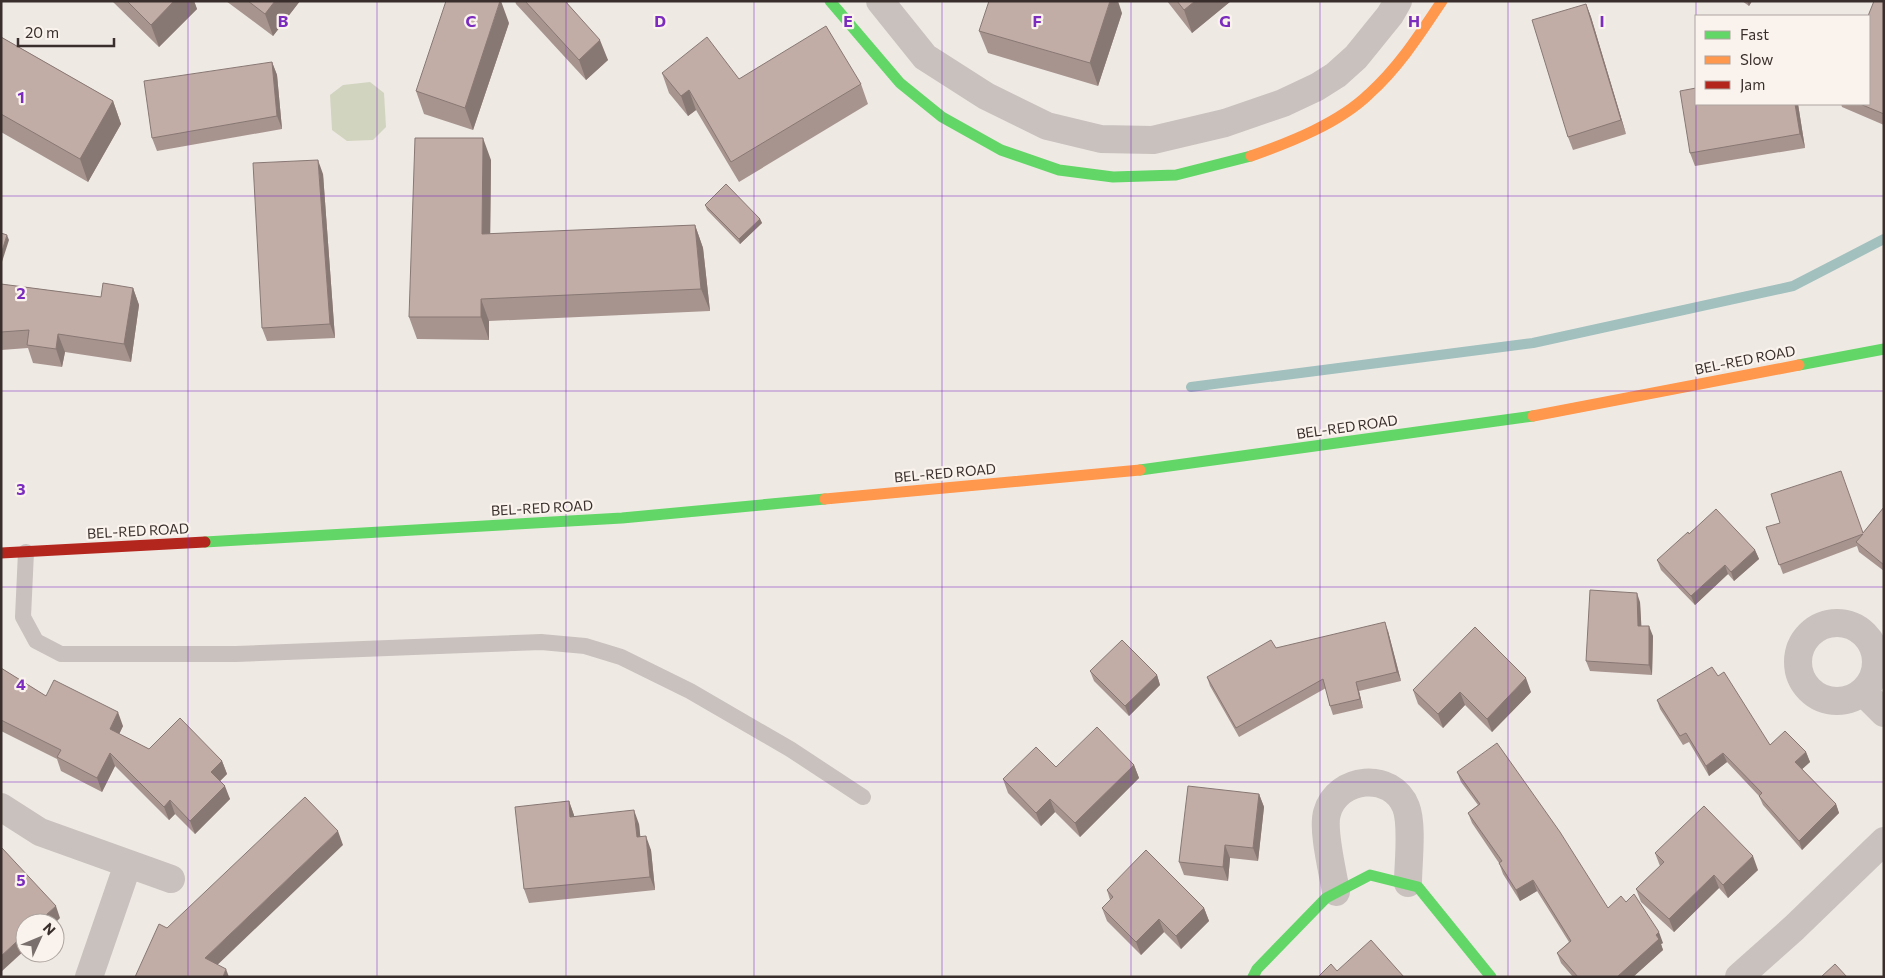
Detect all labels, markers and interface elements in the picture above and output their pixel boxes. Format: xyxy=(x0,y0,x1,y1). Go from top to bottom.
text: B xyxy=(278,11,289,30)
text: C xyxy=(466,11,477,30)
text: D xyxy=(654,11,666,30)
text: E xyxy=(843,11,853,30)
text: F xyxy=(1032,11,1042,30)
text: G xyxy=(1219,11,1231,30)
text: H xyxy=(1408,11,1420,30)
text: I xyxy=(1599,11,1605,30)
scale bar xyxy=(18,15,114,47)
legend xyxy=(1695,15,1870,105)
text: 20 m xyxy=(25,23,59,41)
text: Fast xyxy=(1740,25,1769,43)
text: Slow xyxy=(1740,50,1773,68)
text: Jam xyxy=(1740,75,1765,93)
text: 1 xyxy=(17,87,25,106)
text: 2 xyxy=(16,283,26,302)
street label: BEL-RED ROAD xyxy=(1693,341,1797,378)
street label: BEL-RED ROAD xyxy=(1295,411,1399,442)
street label: BEL-RED ROAD xyxy=(893,460,997,485)
text: 3 xyxy=(16,479,26,498)
street label: BEL-RED ROAD xyxy=(491,496,593,519)
street label: BEL-RED ROAD xyxy=(87,519,189,542)
text: 4 xyxy=(16,674,26,693)
text: 5 xyxy=(16,870,26,889)
north arrow xyxy=(15,913,65,963)
text: N xyxy=(40,919,59,938)

